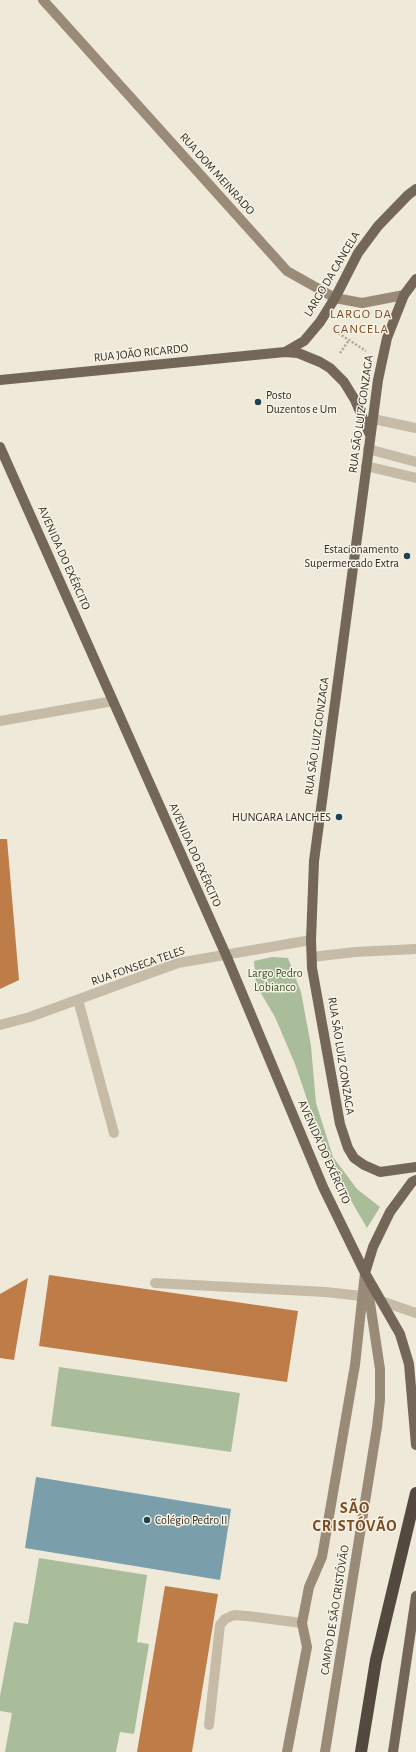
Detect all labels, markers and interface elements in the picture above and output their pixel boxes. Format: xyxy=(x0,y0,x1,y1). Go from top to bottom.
street label: RUA DOM MEINRADO xyxy=(176,130,258,218)
street label: LARGO DA CANCELA xyxy=(301,229,363,319)
district label: LARGO DA CANCELA xyxy=(330,306,392,337)
street label: RUA JOÃO RICARDO xyxy=(93,341,189,365)
street label: RUA SÃO LUIZ GONZAGA xyxy=(346,354,376,474)
place label: Posto Duzentos e Um xyxy=(266,388,337,416)
marker: Posto Duzentos e Um xyxy=(253,397,263,407)
street label: AVENIDA DO EXÉRCITO xyxy=(35,504,93,612)
place label: Estacionamento Supermercado Extra xyxy=(304,542,399,570)
marker: Estacionamento Supermercado Extra xyxy=(402,551,412,561)
street label: RUA SÃO LUIZ GONZAGA xyxy=(302,676,332,796)
street label: AVENIDA DO EXÉRCITO xyxy=(166,801,224,909)
place label: HUNGARA LANCHES xyxy=(232,810,331,824)
marker: HUNGARA LANCHES xyxy=(334,812,344,822)
street label: RUA FONSECA TELES xyxy=(89,943,187,989)
park label: Largo Pedro Lobianco xyxy=(247,966,303,994)
street label: RUA SÃO LUIZ GONZAGA xyxy=(325,996,357,1116)
street label: AVENIDA DO EXÉRCITO xyxy=(295,1098,353,1206)
district label: SÃO CRISTÓVÃO xyxy=(312,1498,398,1536)
place label: Colégio Pedro II xyxy=(155,1513,228,1527)
marker: Colégio Pedro II xyxy=(142,1515,152,1525)
street label: CAMPO DE SÃO CRISTÓVÃO xyxy=(318,1544,352,1676)

